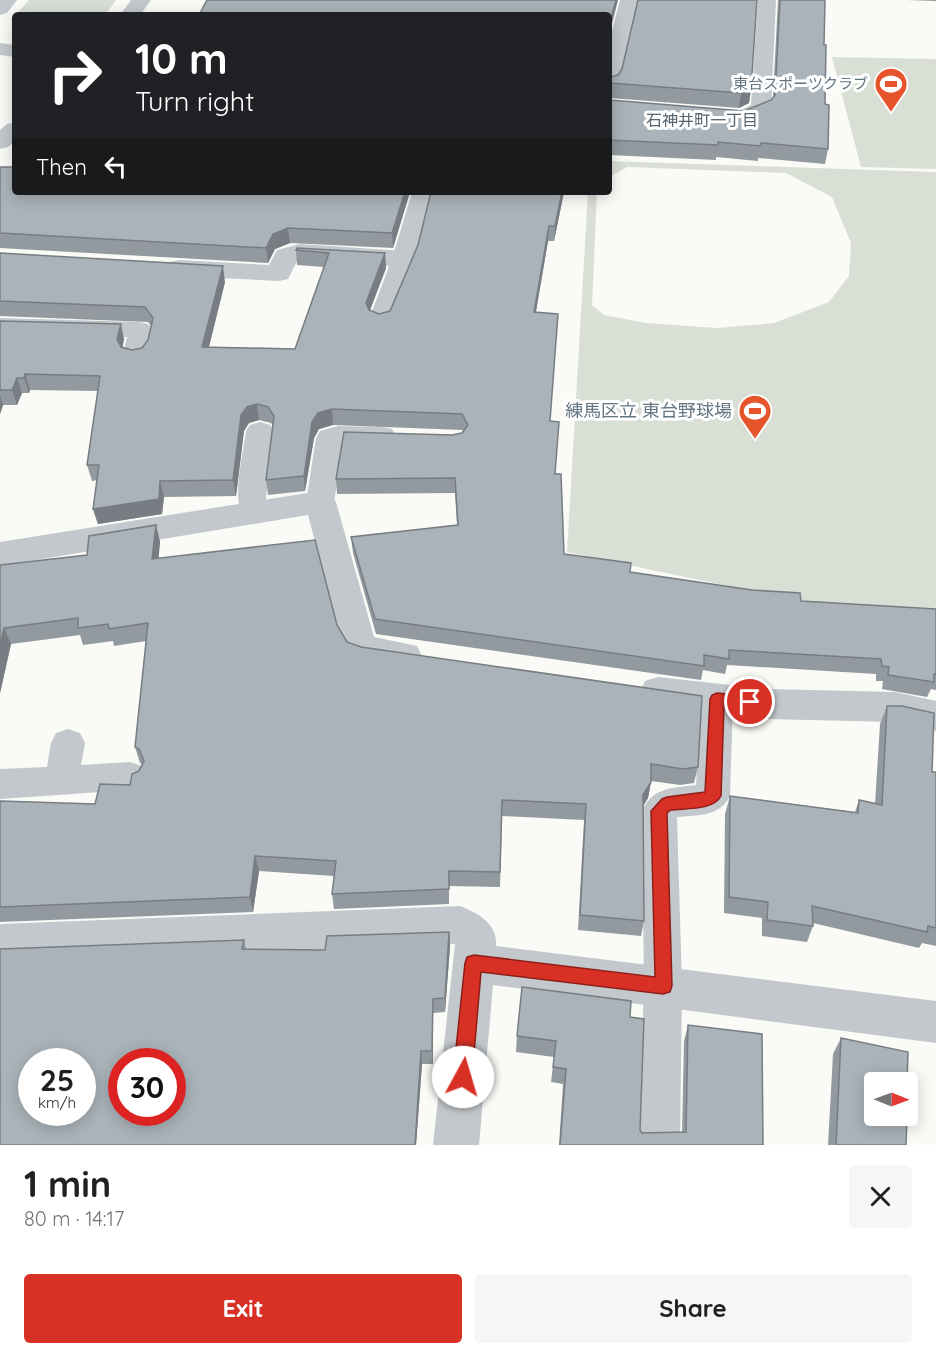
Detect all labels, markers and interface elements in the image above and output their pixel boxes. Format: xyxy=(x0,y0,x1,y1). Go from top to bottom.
text: 10 m xyxy=(135,32,228,85)
icon: right xyxy=(36,36,114,114)
sports icon: 東台スポーツクラブ xyxy=(873,66,909,113)
place label: 東台スポーツクラブ xyxy=(733,74,868,93)
text: Turn right xyxy=(135,84,254,118)
district label: 石神井町一丁目 xyxy=(646,110,758,130)
icon: left xyxy=(99,150,132,183)
text: Then xyxy=(36,153,87,181)
sports icon: 練馬区立 東台野球場 xyxy=(737,393,773,440)
place label: 練馬区立 東台野球場 xyxy=(565,399,732,422)
pin xyxy=(724,676,775,727)
icon: arrive xyxy=(733,685,766,718)
position arrow xyxy=(431,1045,495,1109)
speed limit sign: 30 xyxy=(108,1048,186,1126)
text: 25 xyxy=(40,1061,74,1099)
north arrow xyxy=(864,1072,918,1126)
map controls xyxy=(864,1072,918,1126)
text: km/h xyxy=(38,1093,76,1112)
text: 1 min xyxy=(24,1161,111,1206)
button: close xyxy=(849,1165,912,1228)
text: 80 m · 14:17 xyxy=(24,1206,124,1231)
button: Exit xyxy=(24,1274,462,1343)
button: Share xyxy=(474,1274,912,1343)

